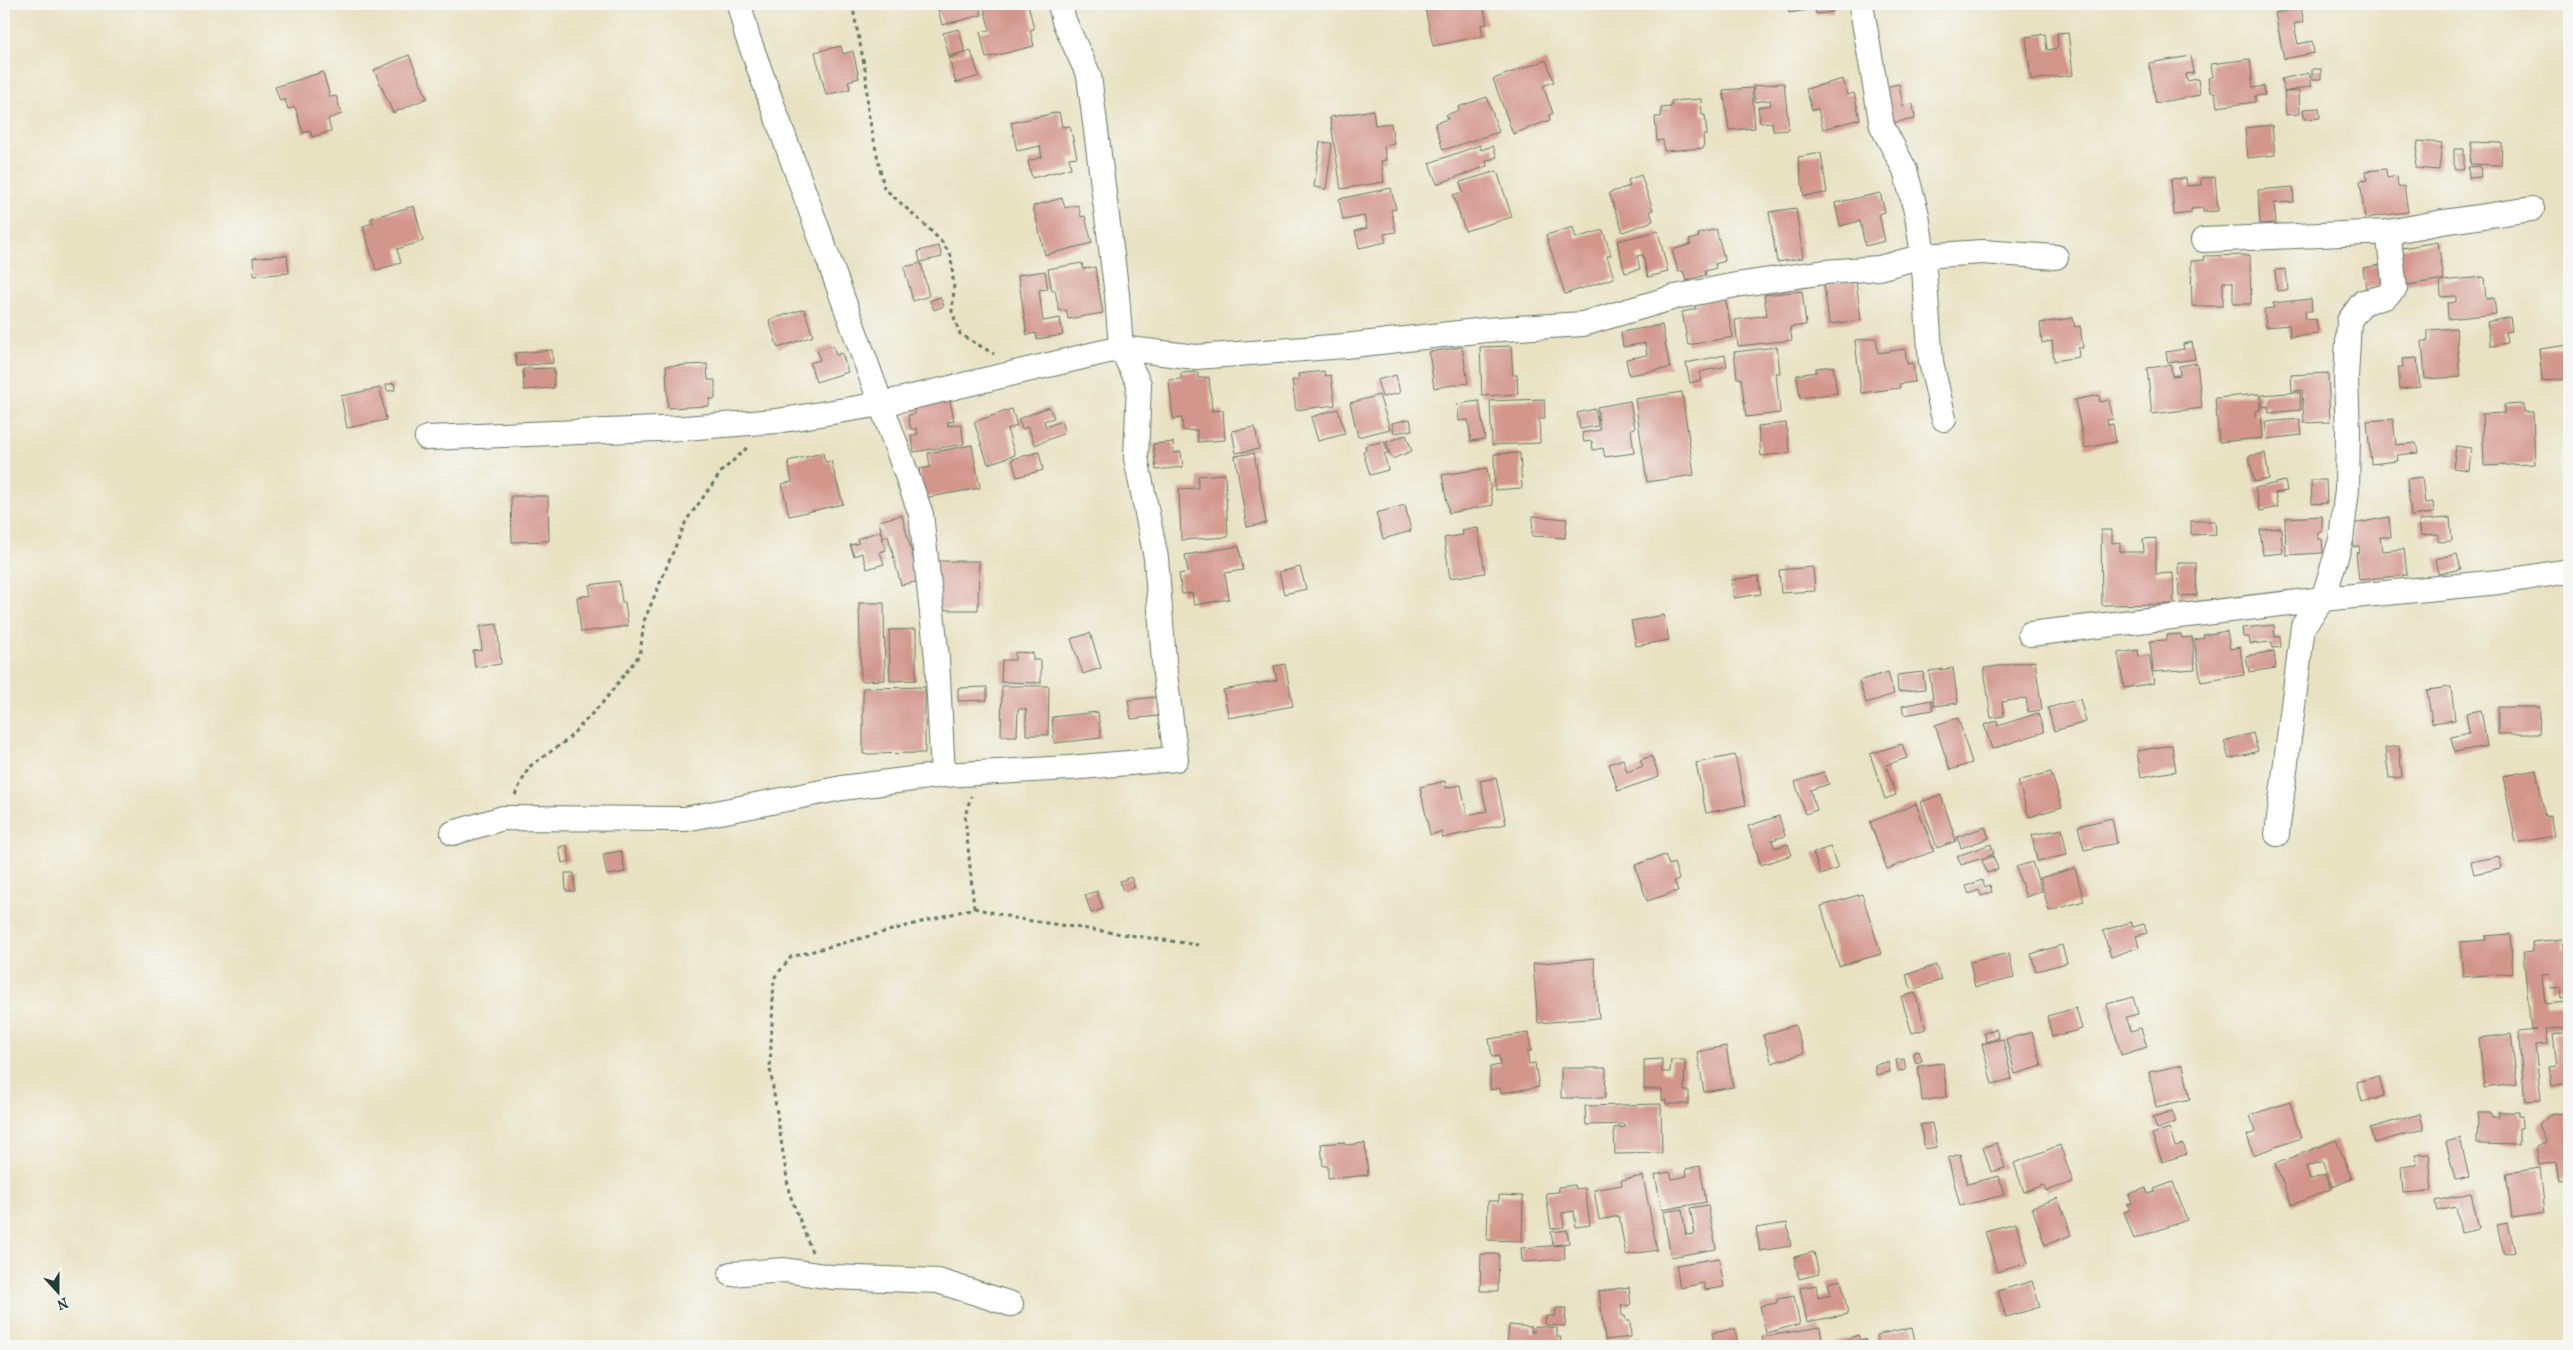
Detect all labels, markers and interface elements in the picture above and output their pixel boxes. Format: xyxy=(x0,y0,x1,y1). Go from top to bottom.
north arrow xyxy=(32,1268,82,1318)
text: N xyxy=(54,1294,70,1314)

